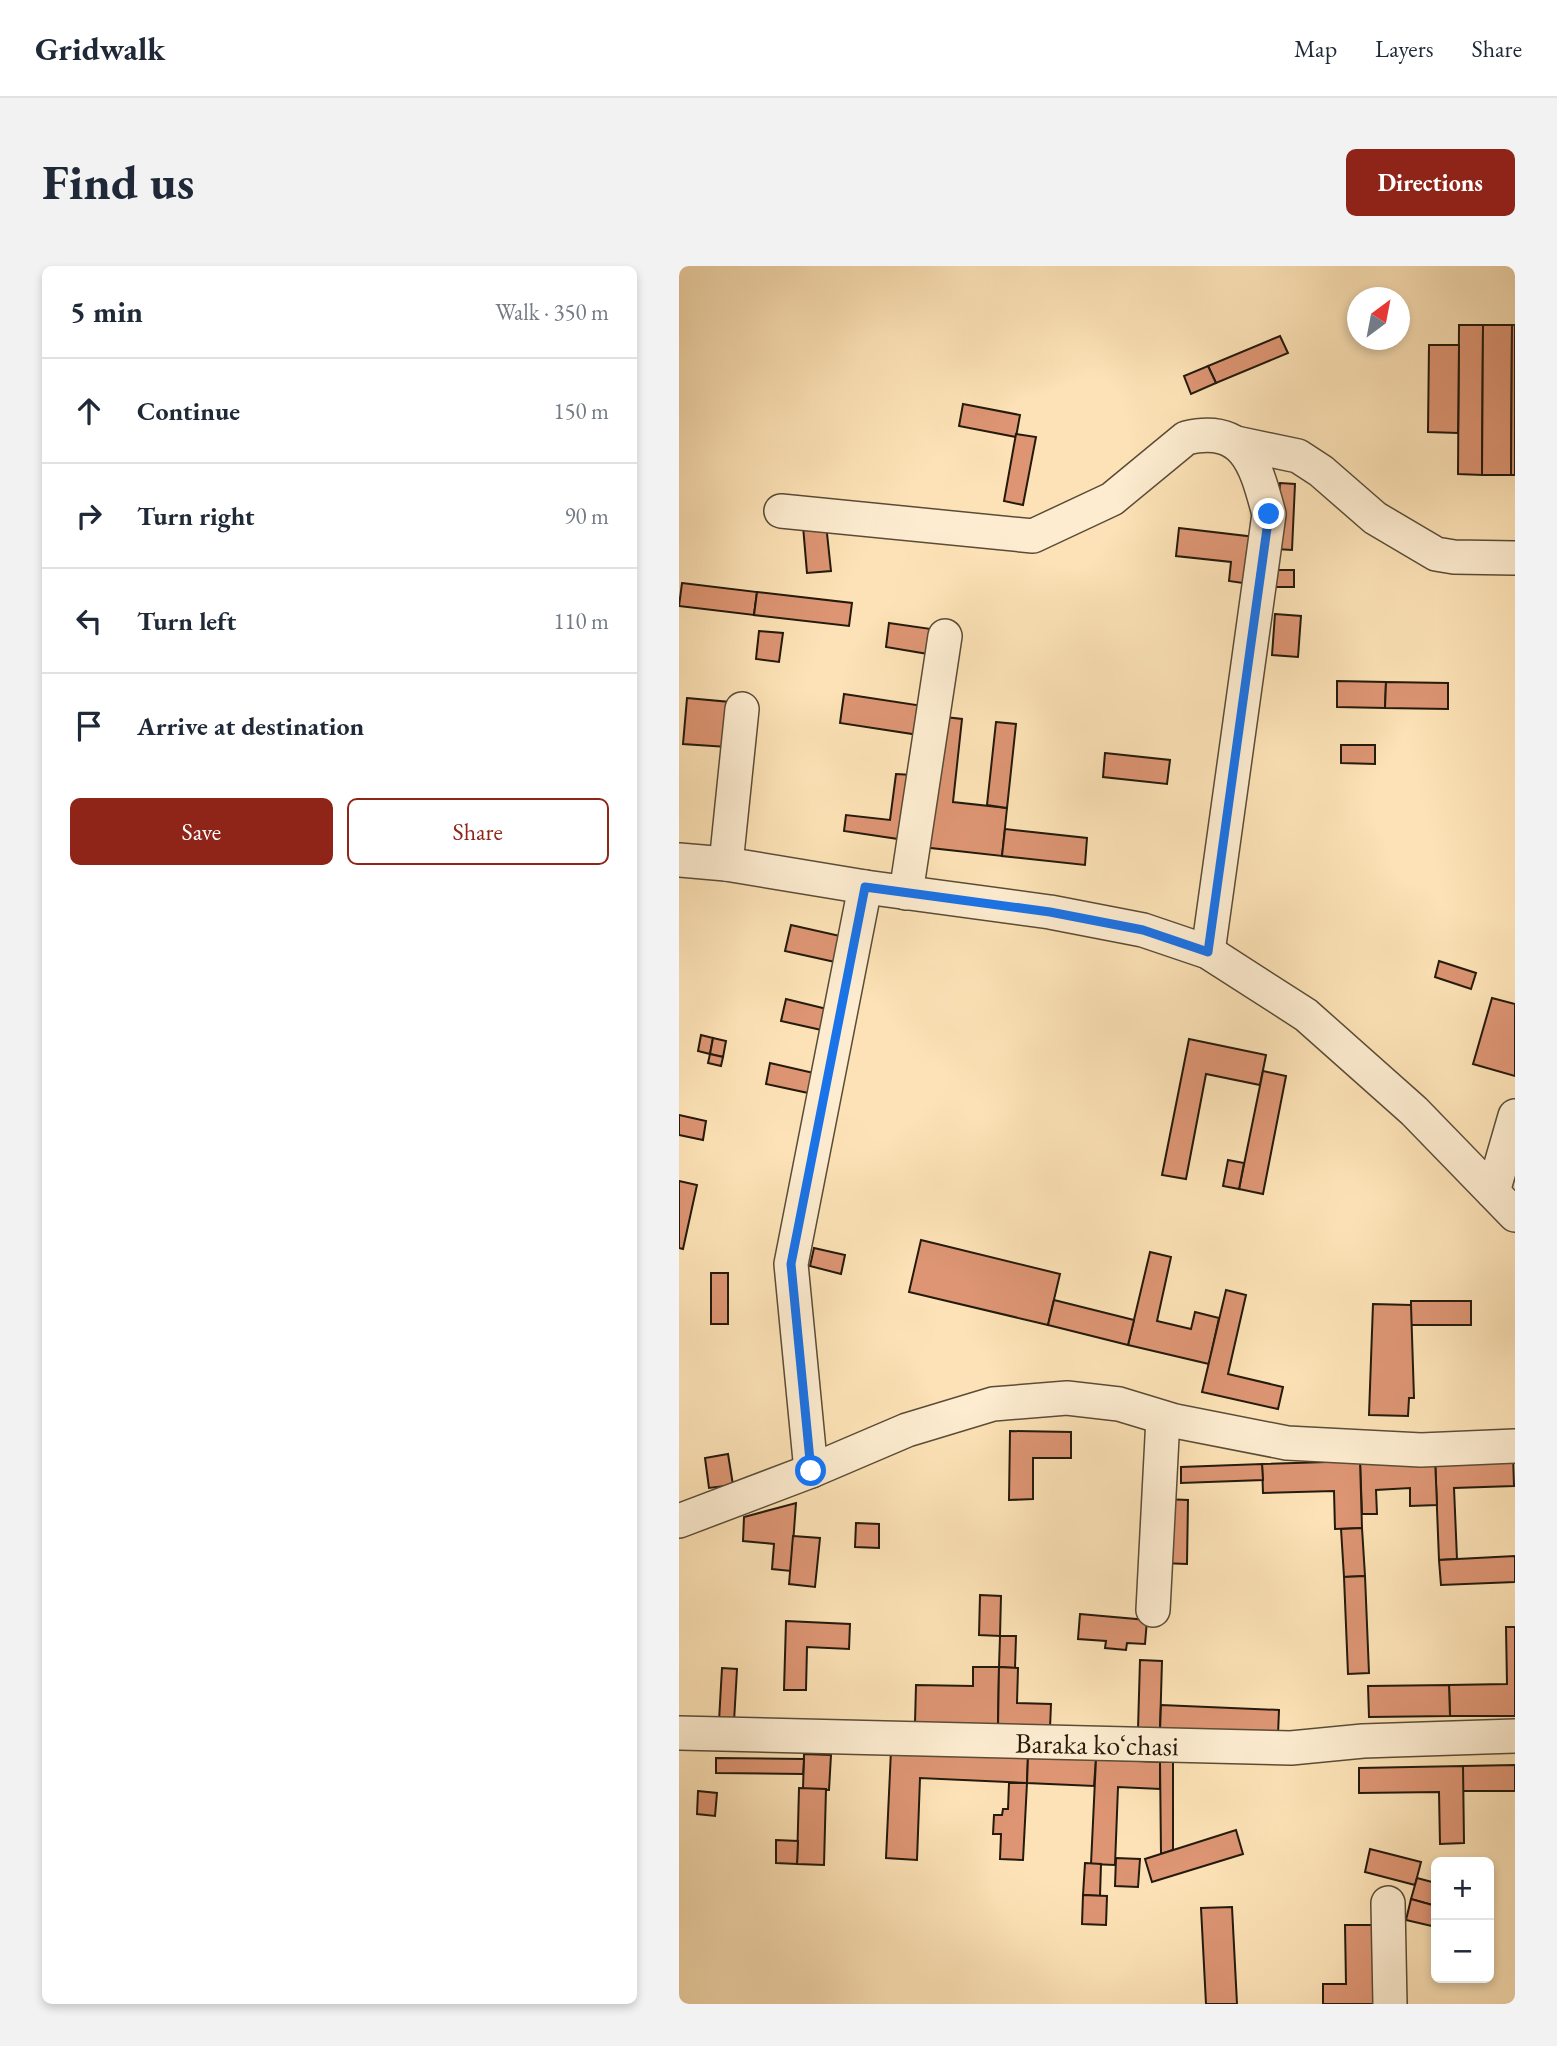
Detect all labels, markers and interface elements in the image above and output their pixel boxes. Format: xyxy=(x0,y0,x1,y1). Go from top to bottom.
text: Gridwalk xyxy=(35,27,165,70)
text: Map xyxy=(1294,33,1337,64)
text: Layers xyxy=(1375,33,1434,64)
text: Share xyxy=(1472,33,1522,64)
button: Directions xyxy=(1346,149,1515,216)
text: Find us xyxy=(42,150,194,214)
north arrow xyxy=(1347,287,1410,350)
text: 5 min xyxy=(70,292,143,331)
text: Walk · 350 m xyxy=(495,297,609,327)
icon: ahead xyxy=(70,392,108,430)
text: Continue xyxy=(137,394,240,428)
text: 150 m xyxy=(553,396,609,426)
icon: right xyxy=(70,497,108,535)
route end xyxy=(1253,498,1284,529)
text: Turn right xyxy=(137,499,255,533)
text: 90 m xyxy=(564,501,609,531)
icon: left xyxy=(70,602,108,640)
text: Turn left xyxy=(137,604,236,638)
text: 110 m xyxy=(553,606,609,636)
icon: arrive xyxy=(70,707,108,745)
text: Arrive at destination xyxy=(137,709,364,743)
button: Save xyxy=(70,798,333,865)
button: Share xyxy=(347,798,609,865)
route start xyxy=(795,1455,826,1486)
street label: Baraka koʻchasi xyxy=(1015,1725,1179,1763)
map controls xyxy=(1431,1857,1494,1983)
button: + xyxy=(1431,1857,1494,1920)
button: − xyxy=(1431,1920,1494,1983)

